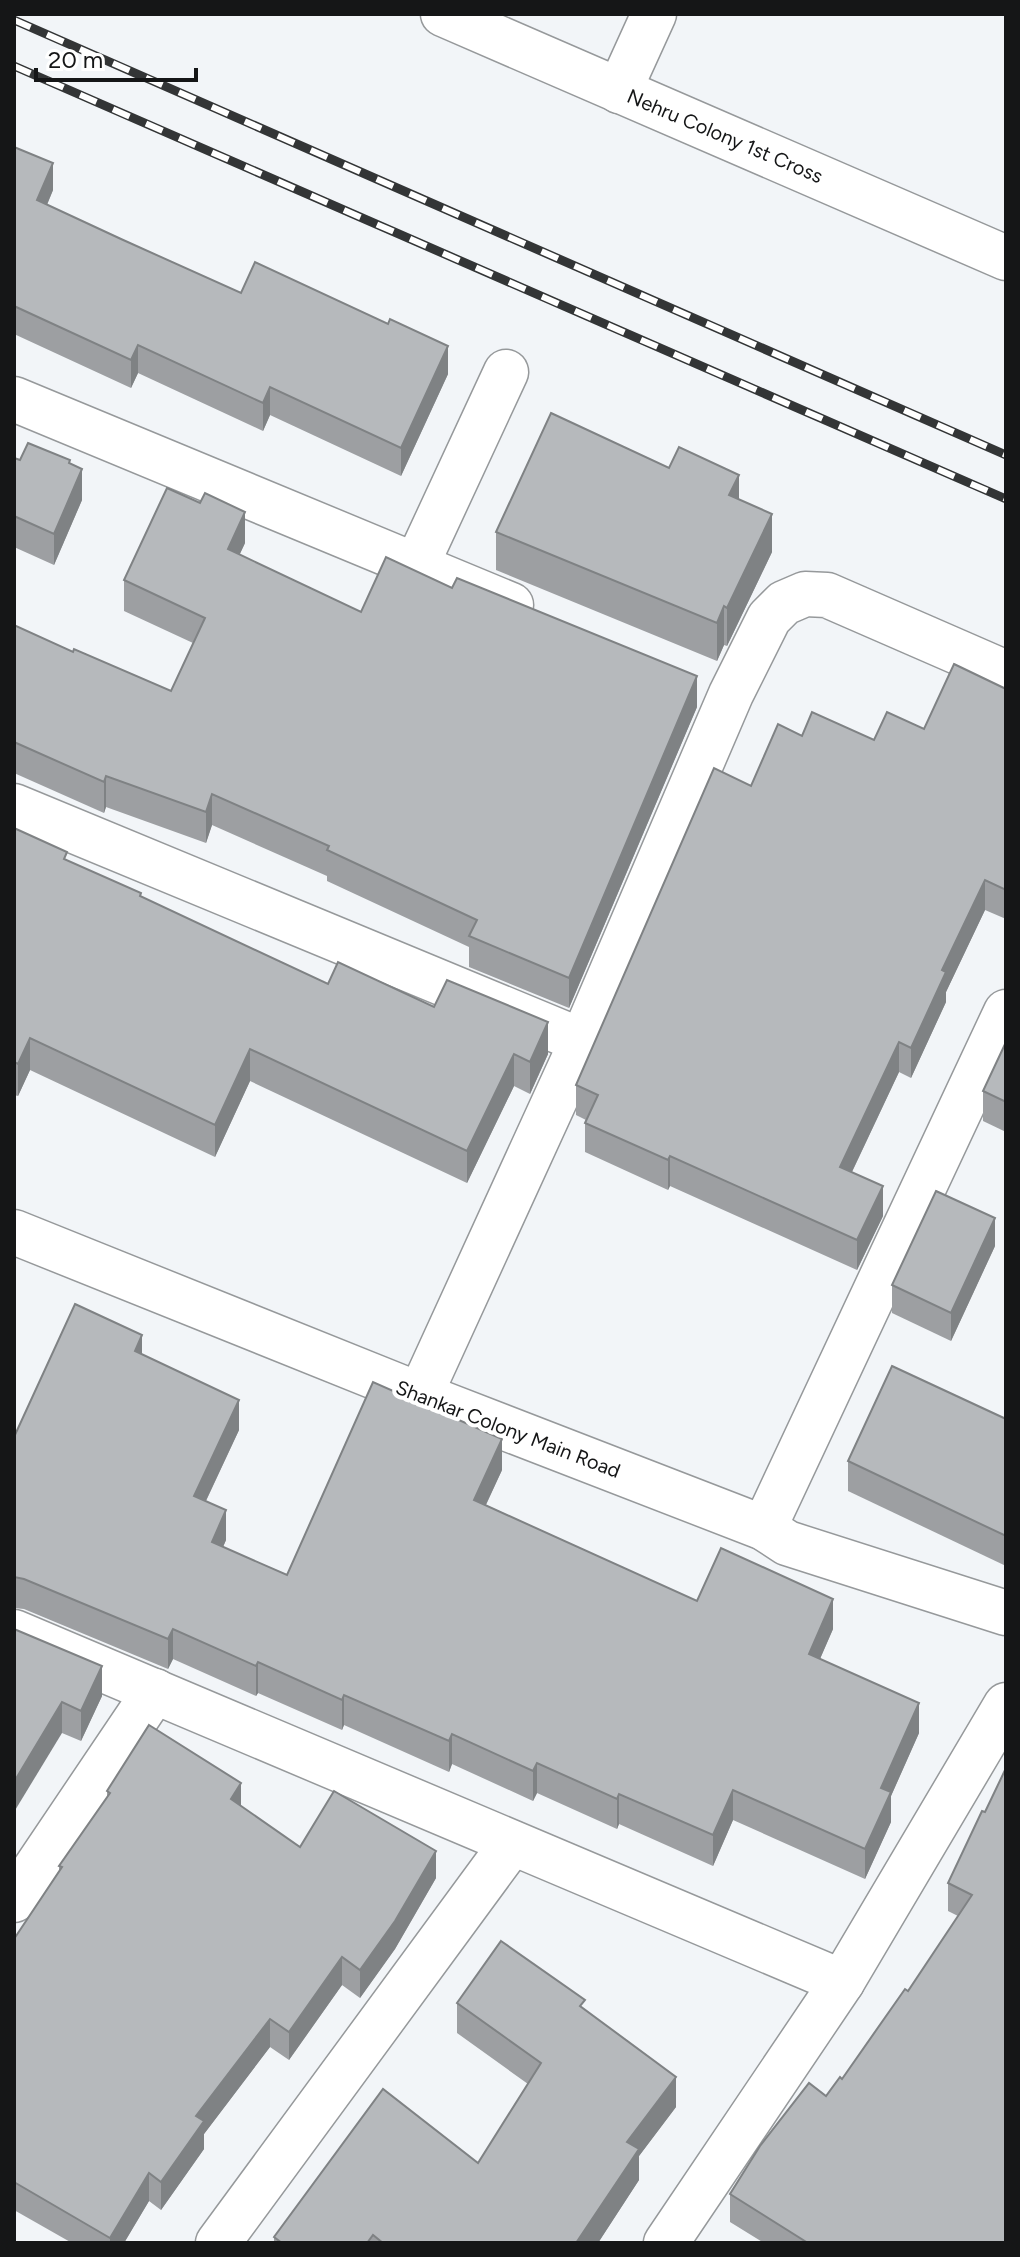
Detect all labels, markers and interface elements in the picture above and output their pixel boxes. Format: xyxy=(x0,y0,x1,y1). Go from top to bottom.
scale bar xyxy=(36,32,196,82)
text: 20 m xyxy=(48,45,103,74)
street label: Nehru Colony 1st Cross xyxy=(623,84,827,188)
street label: Shankar Colony Main Road xyxy=(392,1375,624,1483)

